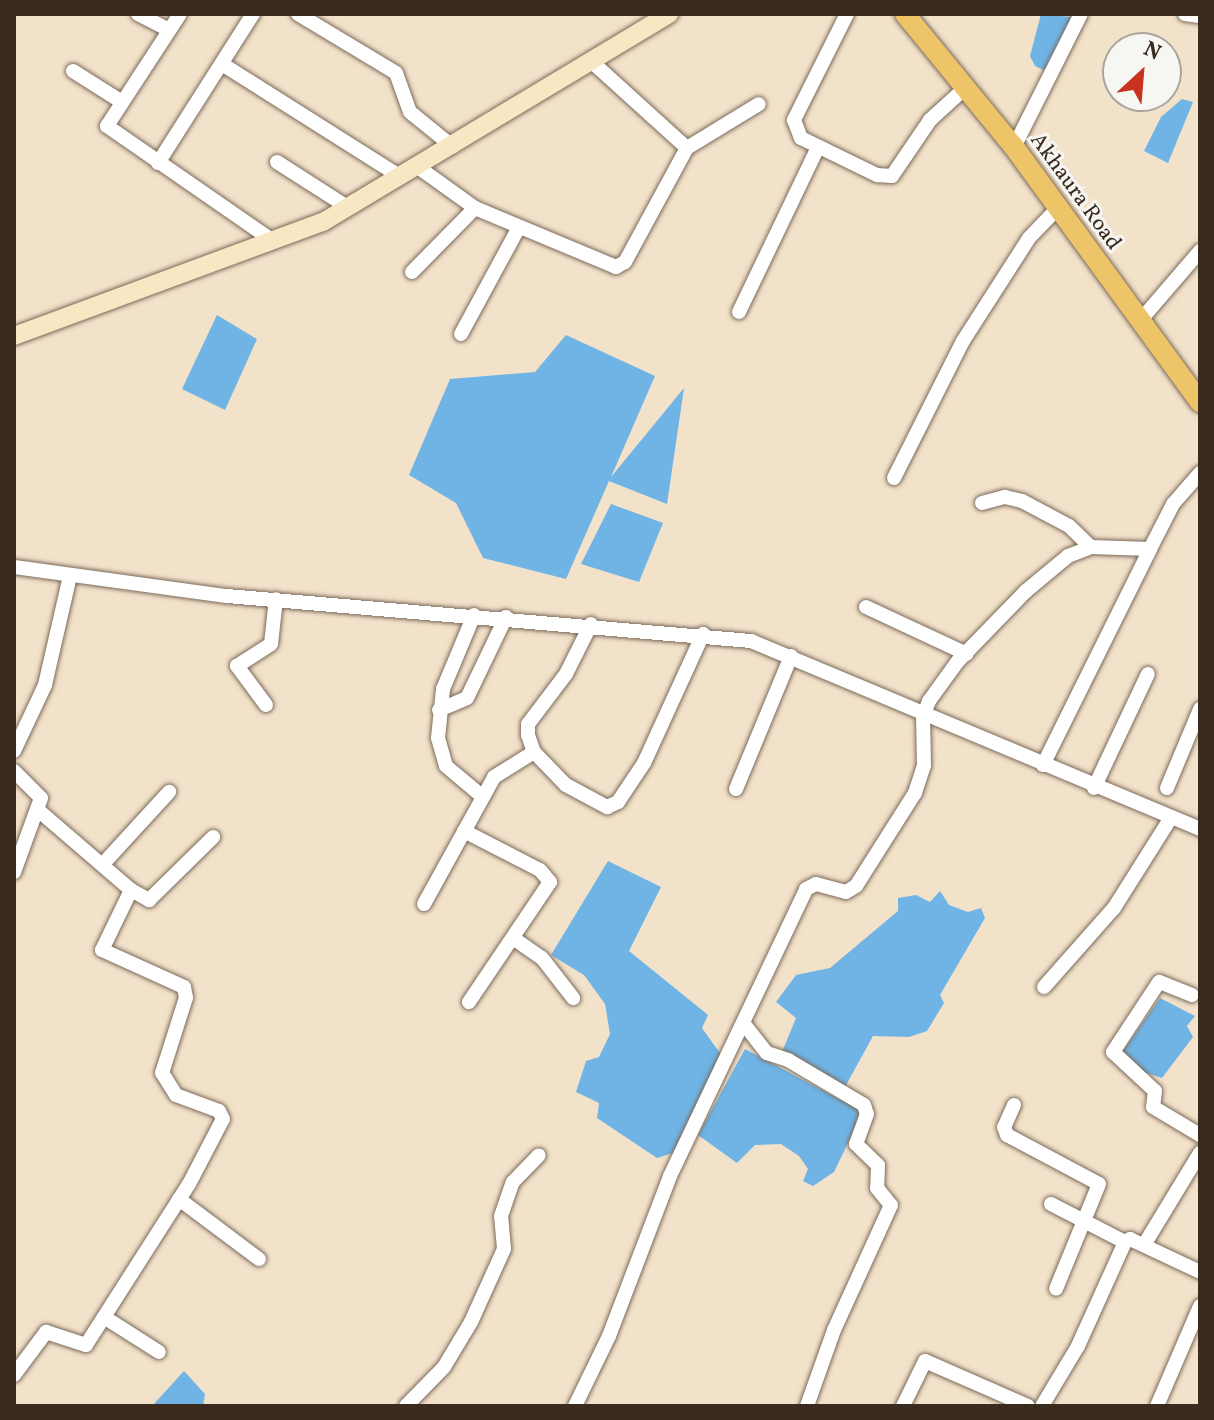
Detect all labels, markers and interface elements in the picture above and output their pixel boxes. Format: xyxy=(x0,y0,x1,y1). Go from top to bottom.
north arrow xyxy=(1102,32,1182,112)
text: N xyxy=(1138,34,1166,69)
street label: Akhaura Road xyxy=(1024,128,1126,256)

